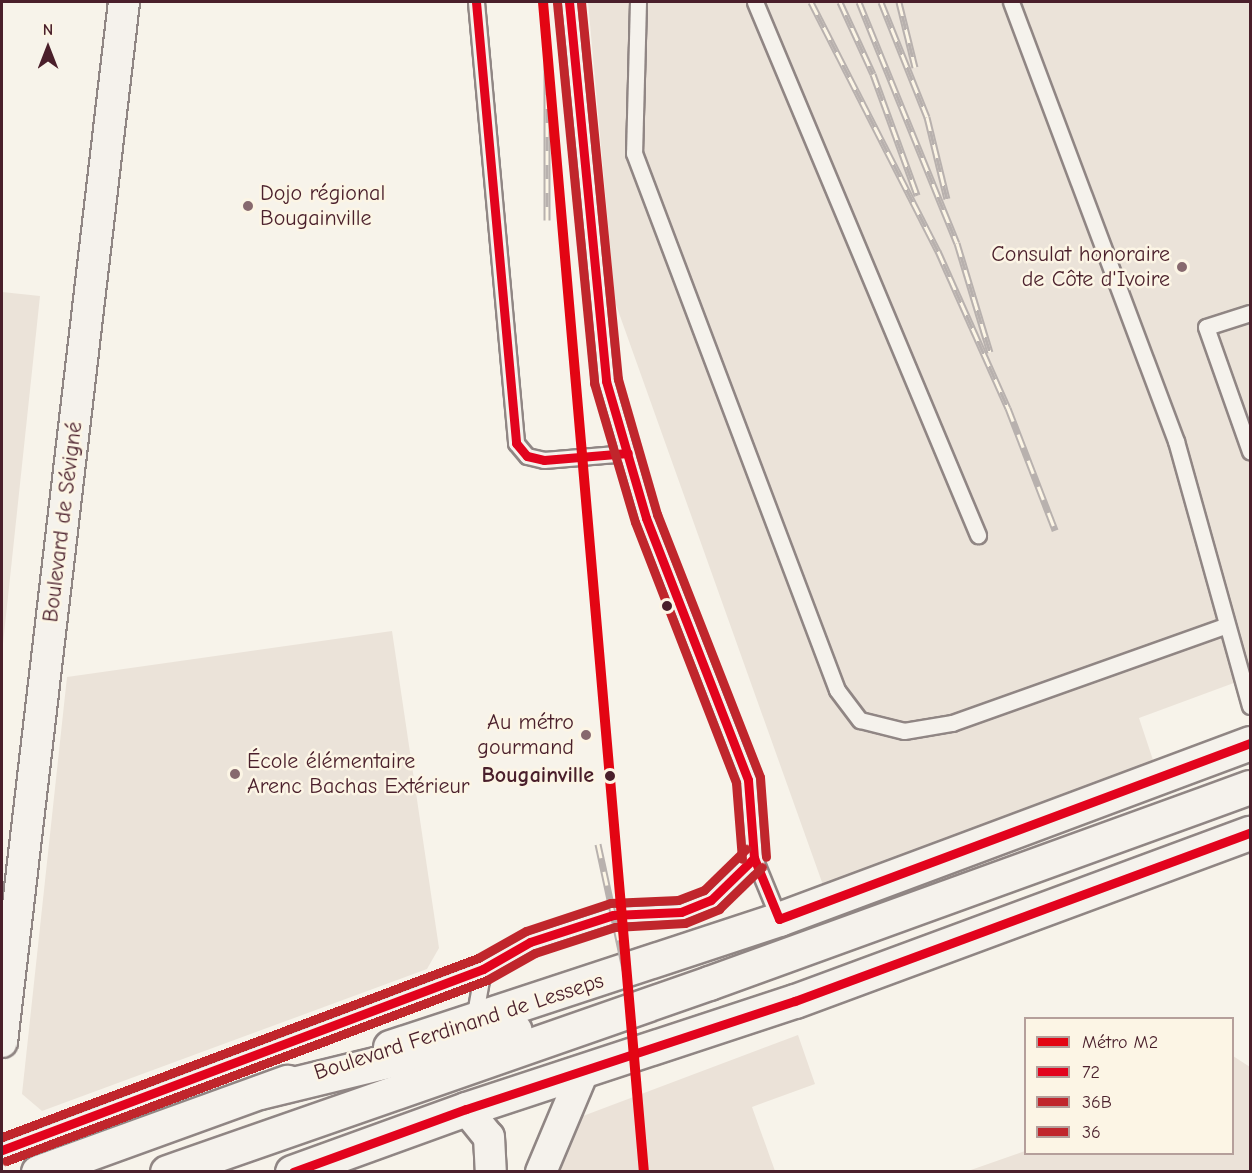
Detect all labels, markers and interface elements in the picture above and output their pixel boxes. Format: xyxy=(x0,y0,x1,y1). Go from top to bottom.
north arrow xyxy=(18,18,78,78)
text: N xyxy=(43,21,53,39)
place label: Dojo régional Bougainville xyxy=(260,180,385,231)
marker: Dojo régional Bougainville xyxy=(241,199,255,213)
place label: Consulat honoraire de Côte d'Ivoire xyxy=(991,241,1170,292)
marker: Consulat honoraire de Côte d'Ivoire xyxy=(1175,260,1189,274)
street label: Boulevard de Sévigné xyxy=(38,420,88,624)
unlabelled marker xyxy=(661,600,673,612)
place label: Au métro gourmand xyxy=(477,709,574,760)
marker: Au métro gourmand xyxy=(579,728,593,742)
place label: École élémentaire Arenc Bachas Extérieur xyxy=(247,748,470,800)
place label: Bougainville xyxy=(481,763,594,789)
marker: Bougainville xyxy=(599,765,621,787)
marker: École élémentaire Arenc Bachas Extérieur xyxy=(228,767,242,781)
street label: Boulevard Ferdinand de Lesseps xyxy=(311,968,607,1086)
legend xyxy=(1024,1017,1234,1155)
text: Métro M2 xyxy=(1082,1032,1158,1053)
text: 72 xyxy=(1082,1062,1100,1083)
text: 36B xyxy=(1082,1092,1112,1113)
text: 36 xyxy=(1082,1122,1101,1143)

